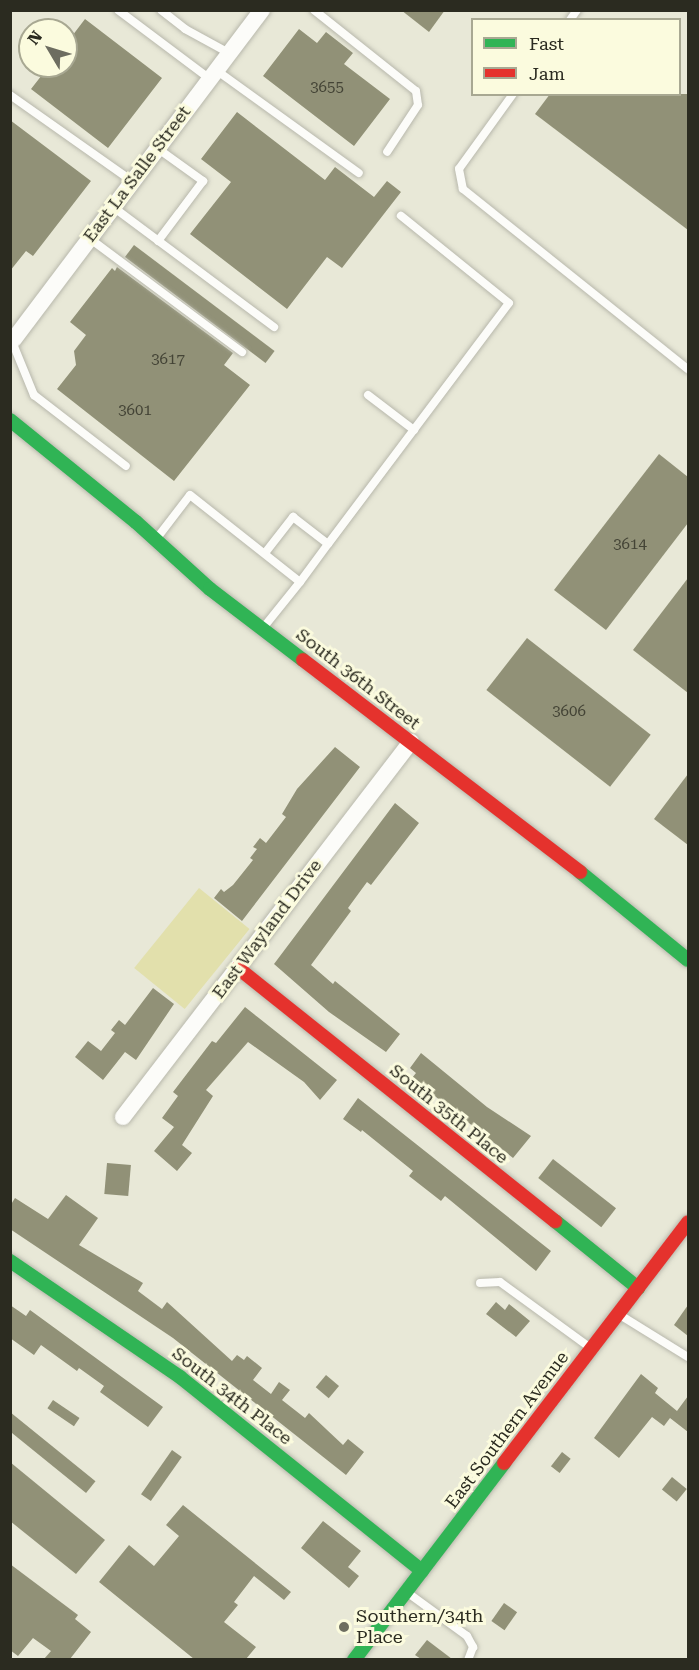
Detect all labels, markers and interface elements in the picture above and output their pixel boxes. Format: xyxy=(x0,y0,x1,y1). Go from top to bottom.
north arrow xyxy=(18,18,78,78)
legend xyxy=(471,18,681,96)
text: N xyxy=(24,27,46,49)
text: Fast xyxy=(529,33,564,54)
text: Jam xyxy=(529,63,565,84)
house number: 3655 xyxy=(310,79,344,97)
street label: East La Salle Street xyxy=(79,102,195,246)
house number: 3617 xyxy=(151,351,185,369)
house number: 3601 xyxy=(118,402,152,420)
house number: 3614 xyxy=(613,536,647,554)
street label: South 36th Street xyxy=(292,624,424,734)
house number: 3606 xyxy=(552,703,586,721)
street label: East Wayland Drive xyxy=(208,855,326,1003)
street label: South 35th Place xyxy=(385,1060,513,1168)
street label: South 34th Place xyxy=(168,1342,296,1450)
street label: East Southern Avenue xyxy=(441,1347,573,1513)
place label: Southern/34th Place xyxy=(356,1606,483,1648)
marker: Southern/34th Place xyxy=(337,1620,351,1634)

